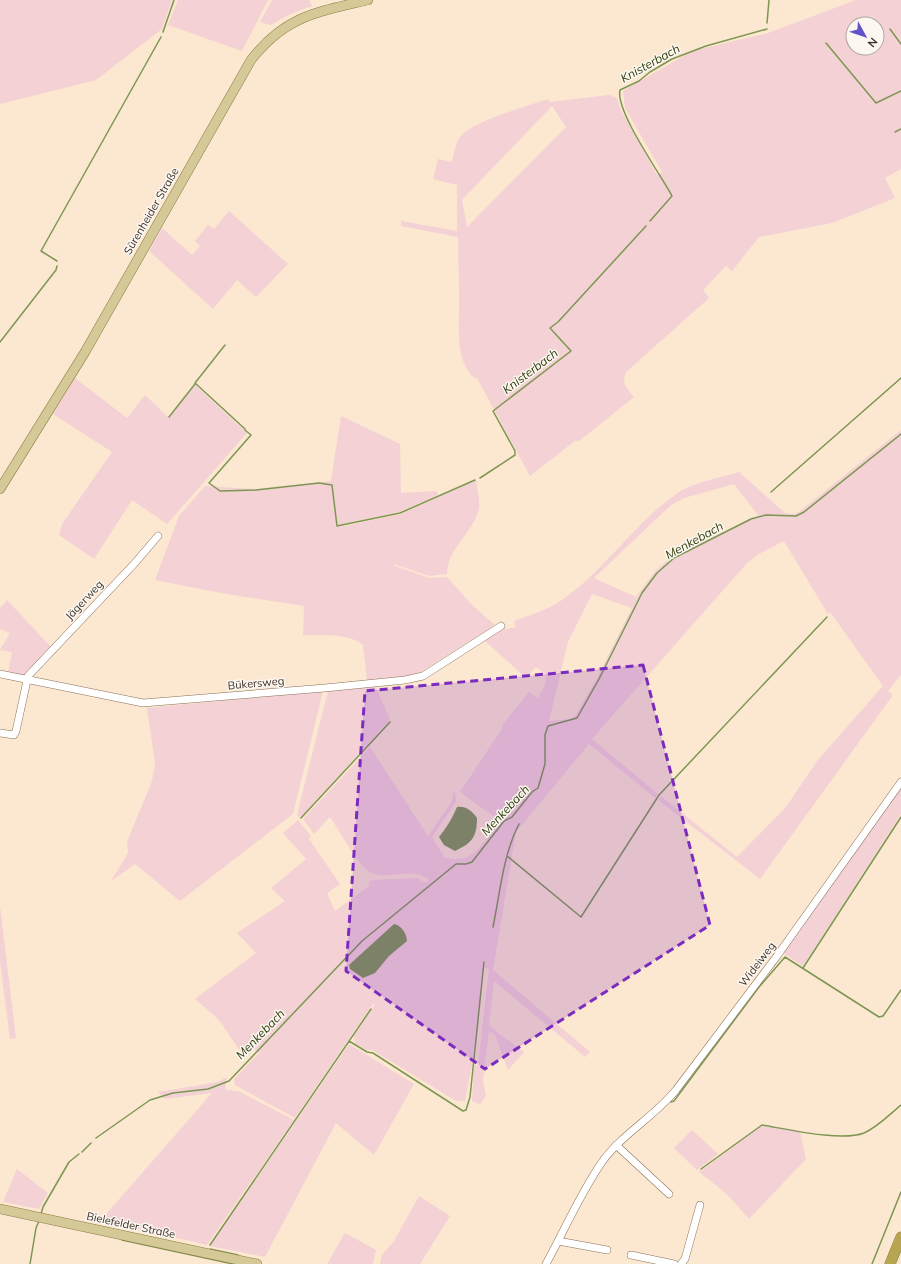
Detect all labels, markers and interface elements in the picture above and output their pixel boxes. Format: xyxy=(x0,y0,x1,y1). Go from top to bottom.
north arrow xyxy=(845,16,885,56)
text: N xyxy=(865,35,881,50)
water label: Knisterbach xyxy=(618,40,682,86)
street label: Sürenheider Straße xyxy=(120,165,182,257)
water label: Knisterbach xyxy=(499,345,561,397)
water label: Menkebach xyxy=(662,518,726,562)
street label: Jägerweg xyxy=(62,577,106,623)
street label: Bükersweg xyxy=(227,674,285,692)
water label: Menkebach xyxy=(478,782,532,838)
street label: Wideiweg xyxy=(736,939,778,989)
water label: Menkebach xyxy=(232,1006,288,1062)
street label: Bielefelder Straße xyxy=(85,1209,177,1241)

